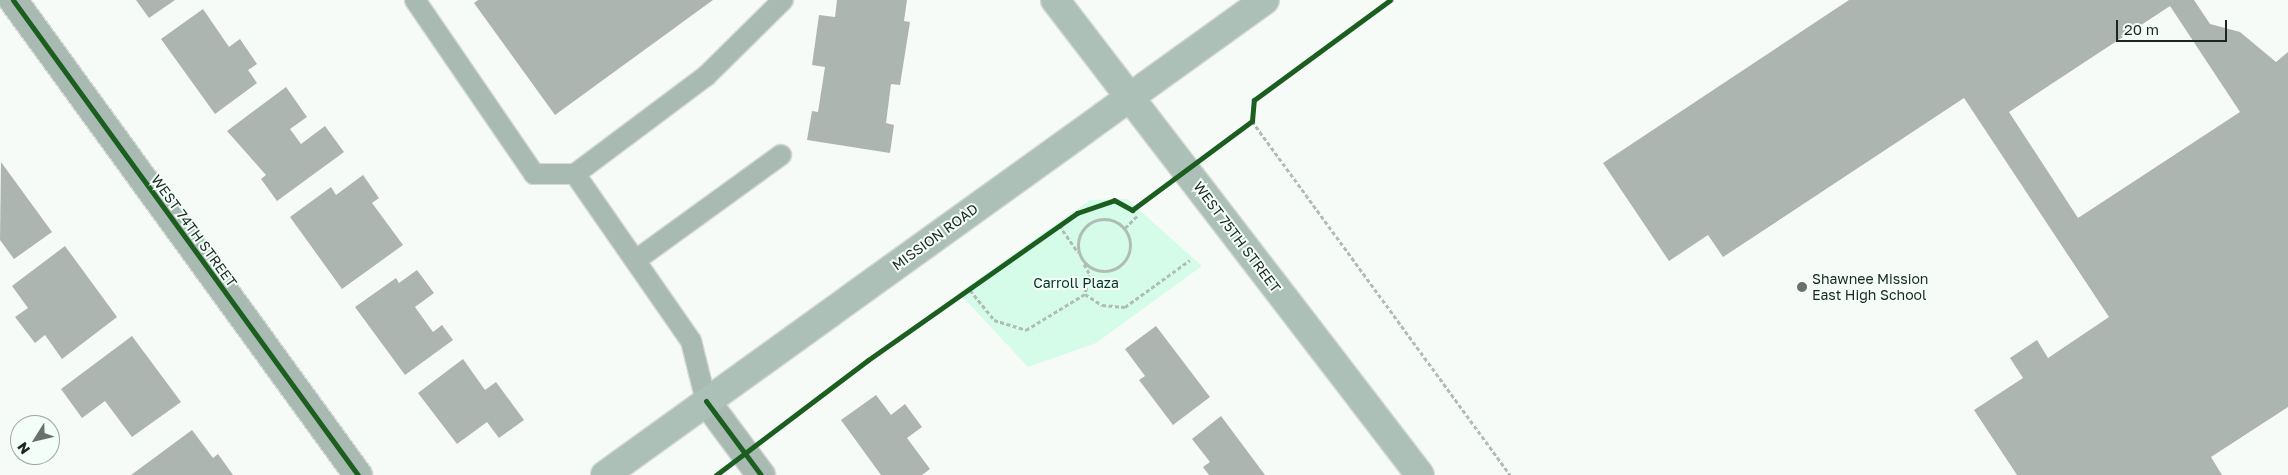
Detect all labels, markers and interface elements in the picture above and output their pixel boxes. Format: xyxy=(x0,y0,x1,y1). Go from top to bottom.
scale bar xyxy=(2118,10,2229,42)
text: 20 m xyxy=(2124,20,2159,38)
street label: WEST 74TH STREET xyxy=(148,172,240,290)
street label: WEST 75TH STREET xyxy=(1190,178,1284,296)
street label: MISSION ROAD xyxy=(889,200,981,274)
place label: Shawnee Mission East High School xyxy=(1812,271,1928,304)
park label: Carroll Plaza xyxy=(1033,275,1119,291)
marker: Shawnee Mission East High School xyxy=(1796,281,1808,293)
north arrow xyxy=(10,415,60,465)
text: N xyxy=(13,439,33,458)

